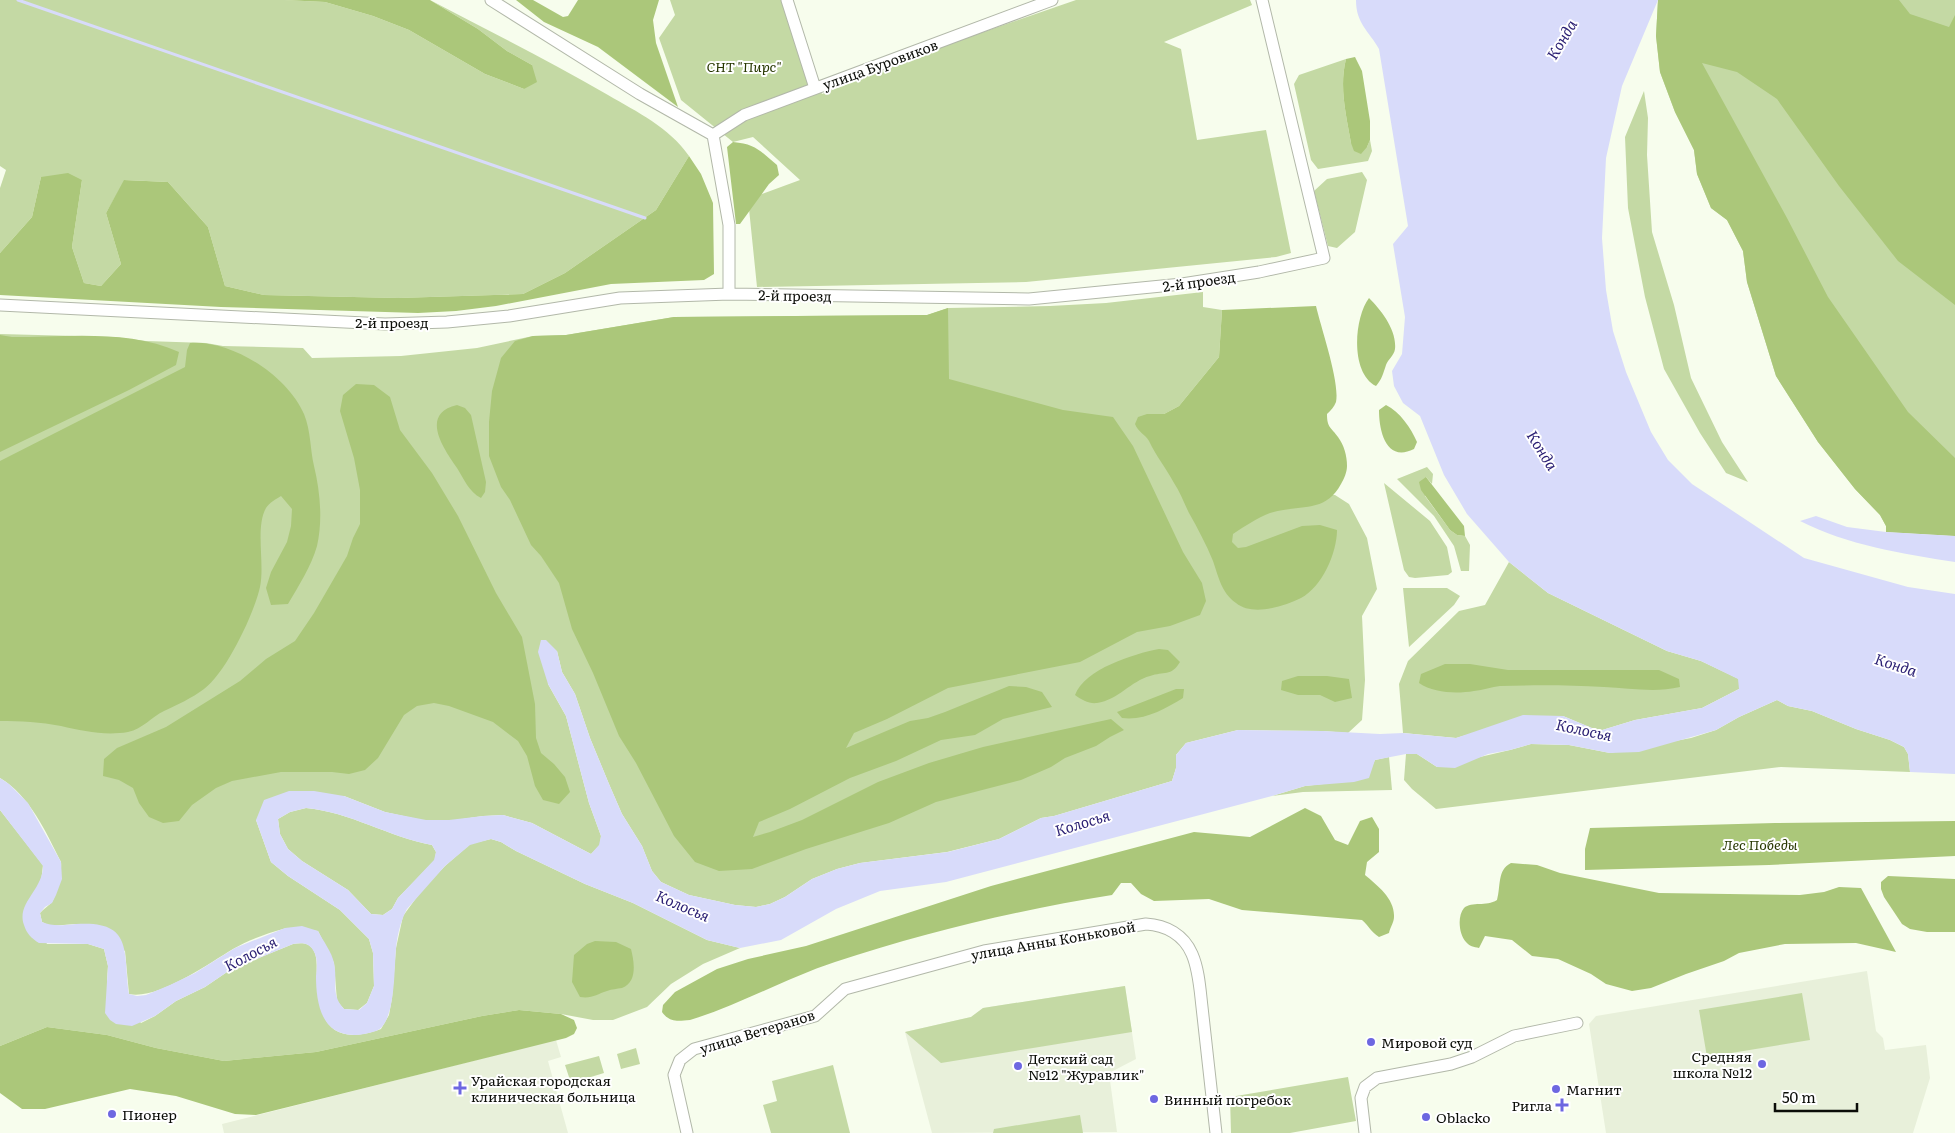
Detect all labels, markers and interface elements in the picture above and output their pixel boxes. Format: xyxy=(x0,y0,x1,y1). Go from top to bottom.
water label: Конда xyxy=(1540,14,1582,63)
street label: улица Буровиков xyxy=(820,34,940,94)
park label: СНТ "Пирс" xyxy=(706,56,782,76)
street label: 2-й проезд xyxy=(1161,266,1237,296)
street label: 2-й проезд xyxy=(758,284,832,306)
street label: 2-й проезд xyxy=(355,312,429,332)
water label: Конда xyxy=(1522,426,1564,475)
water label: Конда xyxy=(1872,646,1921,682)
water label: Колосья xyxy=(1554,712,1614,746)
water label: Колосья xyxy=(1052,803,1113,841)
park label: Лес Победы xyxy=(1722,834,1798,854)
water label: Колосья xyxy=(653,883,714,927)
street label: улица Анны Коньковой xyxy=(969,916,1137,964)
water label: Колосья xyxy=(220,929,281,976)
street label: улица Ветеранов xyxy=(697,1004,817,1058)
place label: Мировой суд xyxy=(1381,1032,1473,1052)
marker: Мировой суд xyxy=(1365,1036,1377,1048)
place label: Средняя школа №12 xyxy=(1673,1046,1752,1082)
place label: Детский сад №12 "Журавлик" xyxy=(1028,1048,1144,1084)
marker: Средняя школа №12 xyxy=(1756,1058,1768,1070)
marker: Детский сад №12 "Журавлик" xyxy=(1012,1060,1024,1072)
place label: Урайская городская клиническая больница xyxy=(471,1070,636,1106)
place label: Магнит xyxy=(1566,1079,1622,1099)
scale bar xyxy=(1775,1080,1858,1112)
marker: Урайская городская клиническая больница xyxy=(453,1081,467,1095)
marker: Магнит xyxy=(1550,1083,1562,1095)
text: 50 m xyxy=(1782,1085,1816,1108)
place label: Винный погребок xyxy=(1164,1089,1292,1109)
marker: Винный погребок xyxy=(1148,1093,1160,1105)
place label: Ригла xyxy=(1511,1095,1552,1115)
marker: Ригла xyxy=(1556,1099,1568,1111)
place label: Пионер xyxy=(122,1104,177,1124)
place label: Oblacko xyxy=(1436,1107,1491,1127)
marker: Пионер xyxy=(106,1108,118,1120)
marker: Oblacko xyxy=(1420,1111,1432,1123)

